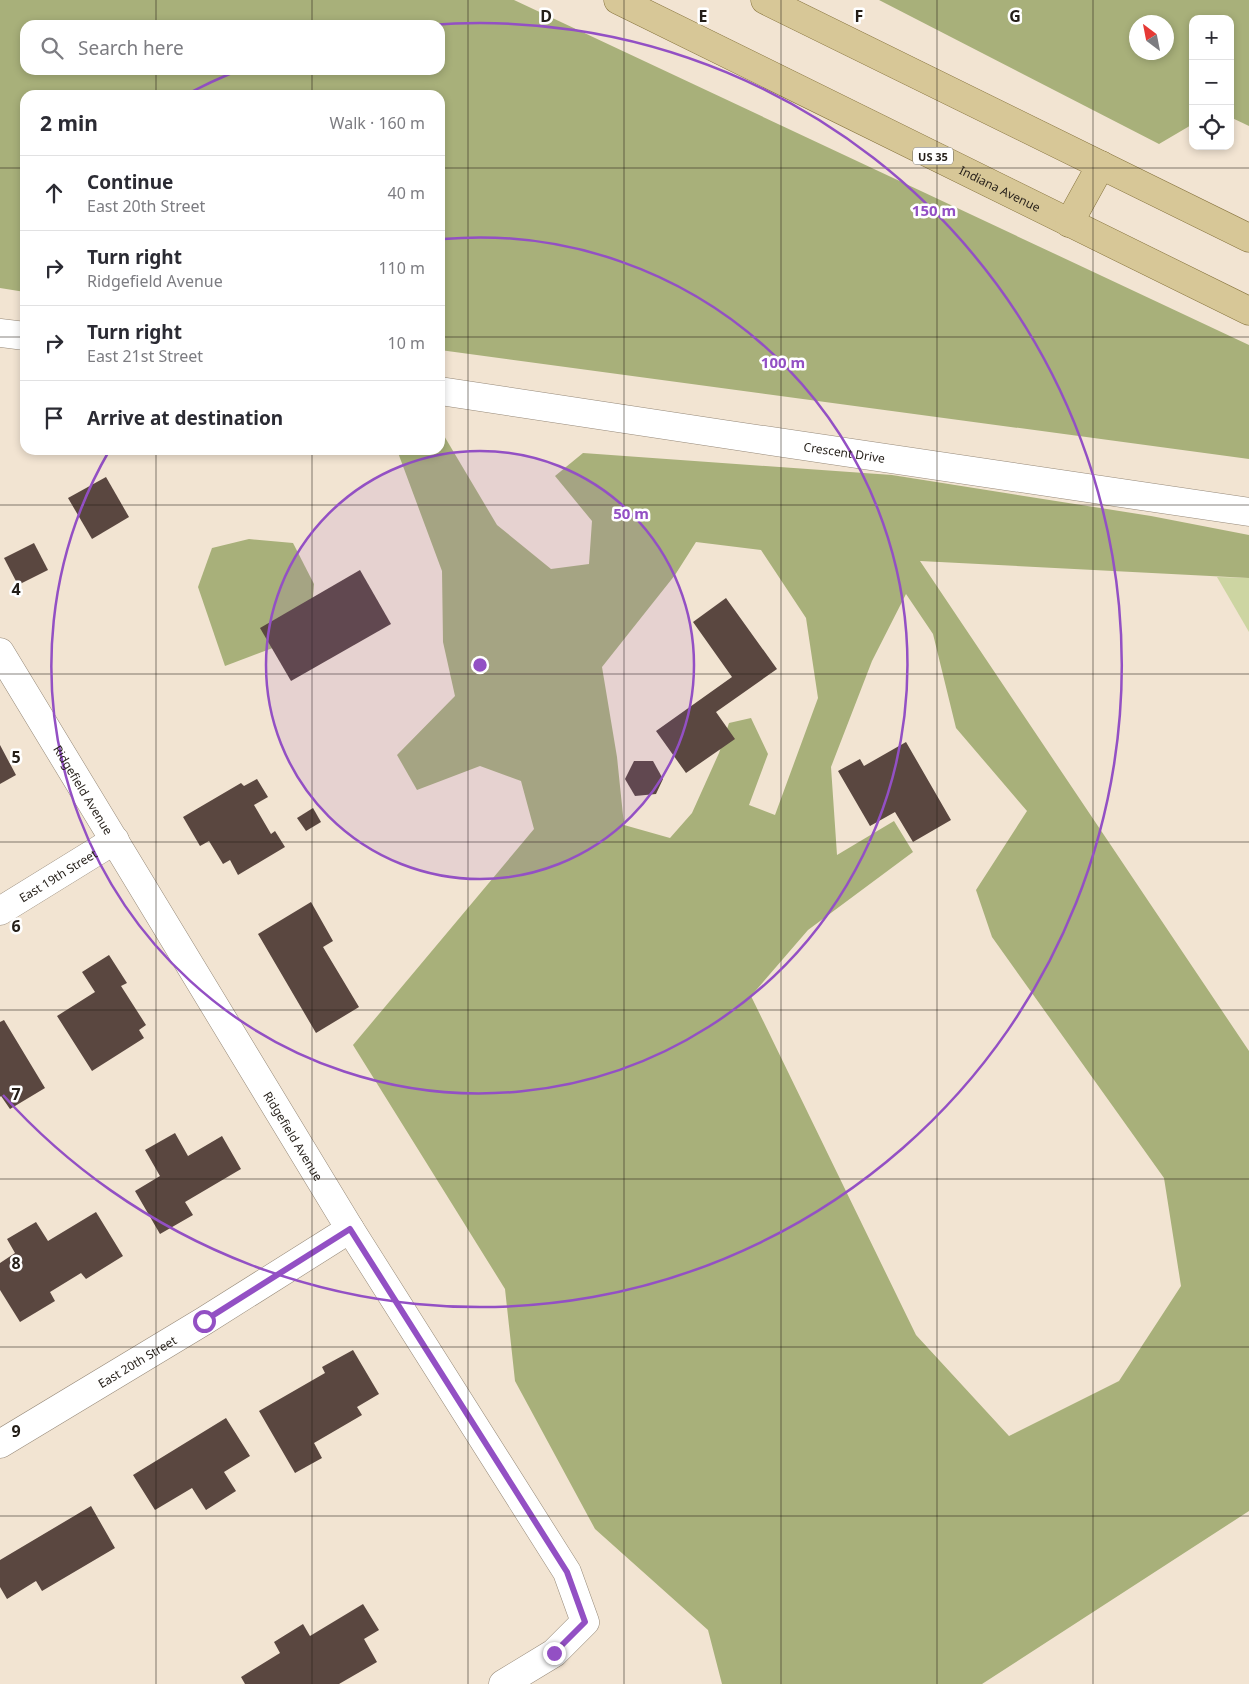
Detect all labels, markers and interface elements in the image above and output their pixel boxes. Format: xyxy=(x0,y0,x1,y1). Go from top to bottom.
text: D xyxy=(540,5,552,27)
text: E xyxy=(699,5,708,27)
text: F xyxy=(855,5,863,27)
text: G xyxy=(1009,5,1021,27)
north arrow xyxy=(1129,15,1174,60)
map controls xyxy=(1189,15,1234,150)
button: + xyxy=(1189,15,1234,60)
search box xyxy=(20,20,445,75)
icon: search xyxy=(38,34,66,62)
text: Search here xyxy=(78,35,184,61)
button: − xyxy=(1189,60,1234,105)
button: locate xyxy=(1189,105,1234,150)
text: 2 min xyxy=(40,109,98,137)
text: Walk · 160 m xyxy=(330,112,425,134)
road number: US 35 xyxy=(913,148,953,164)
street label: Indiana Avenue xyxy=(957,161,1044,216)
text: Continue xyxy=(87,169,173,195)
icon: ahead xyxy=(40,179,68,207)
text: 40 m xyxy=(388,182,425,204)
text: East 20th Street xyxy=(87,195,205,217)
text: 150 m xyxy=(912,200,956,220)
text: Turn right xyxy=(87,244,182,270)
icon: right xyxy=(40,254,68,282)
text: 110 m xyxy=(378,257,425,279)
text: Ridgefield Avenue xyxy=(87,270,223,292)
text: Turn right xyxy=(87,319,182,345)
icon: right xyxy=(40,329,68,357)
text: 10 m xyxy=(388,332,425,354)
text: East 21st Street xyxy=(87,345,203,367)
text: 100 m xyxy=(761,352,805,372)
icon: arrive xyxy=(40,404,68,432)
text: Arrive at destination xyxy=(87,405,283,431)
street label: Crescent Drive xyxy=(803,438,886,466)
text: 50 m xyxy=(613,503,649,523)
text: 4 xyxy=(11,578,21,600)
centre of rings xyxy=(471,656,489,674)
street label: Ridgefield Avenue xyxy=(50,742,117,838)
text: 5 xyxy=(11,746,21,768)
street label: East 19th Street xyxy=(16,844,101,906)
text: 6 xyxy=(11,915,21,937)
text: 7 xyxy=(11,1083,21,1105)
street label: Ridgefield Avenue xyxy=(260,1088,327,1184)
text: 8 xyxy=(11,1252,21,1274)
route start xyxy=(193,1310,216,1333)
street label: East 20th Street xyxy=(95,1331,180,1392)
text: 9 xyxy=(11,1420,21,1442)
route end xyxy=(543,1642,566,1665)

